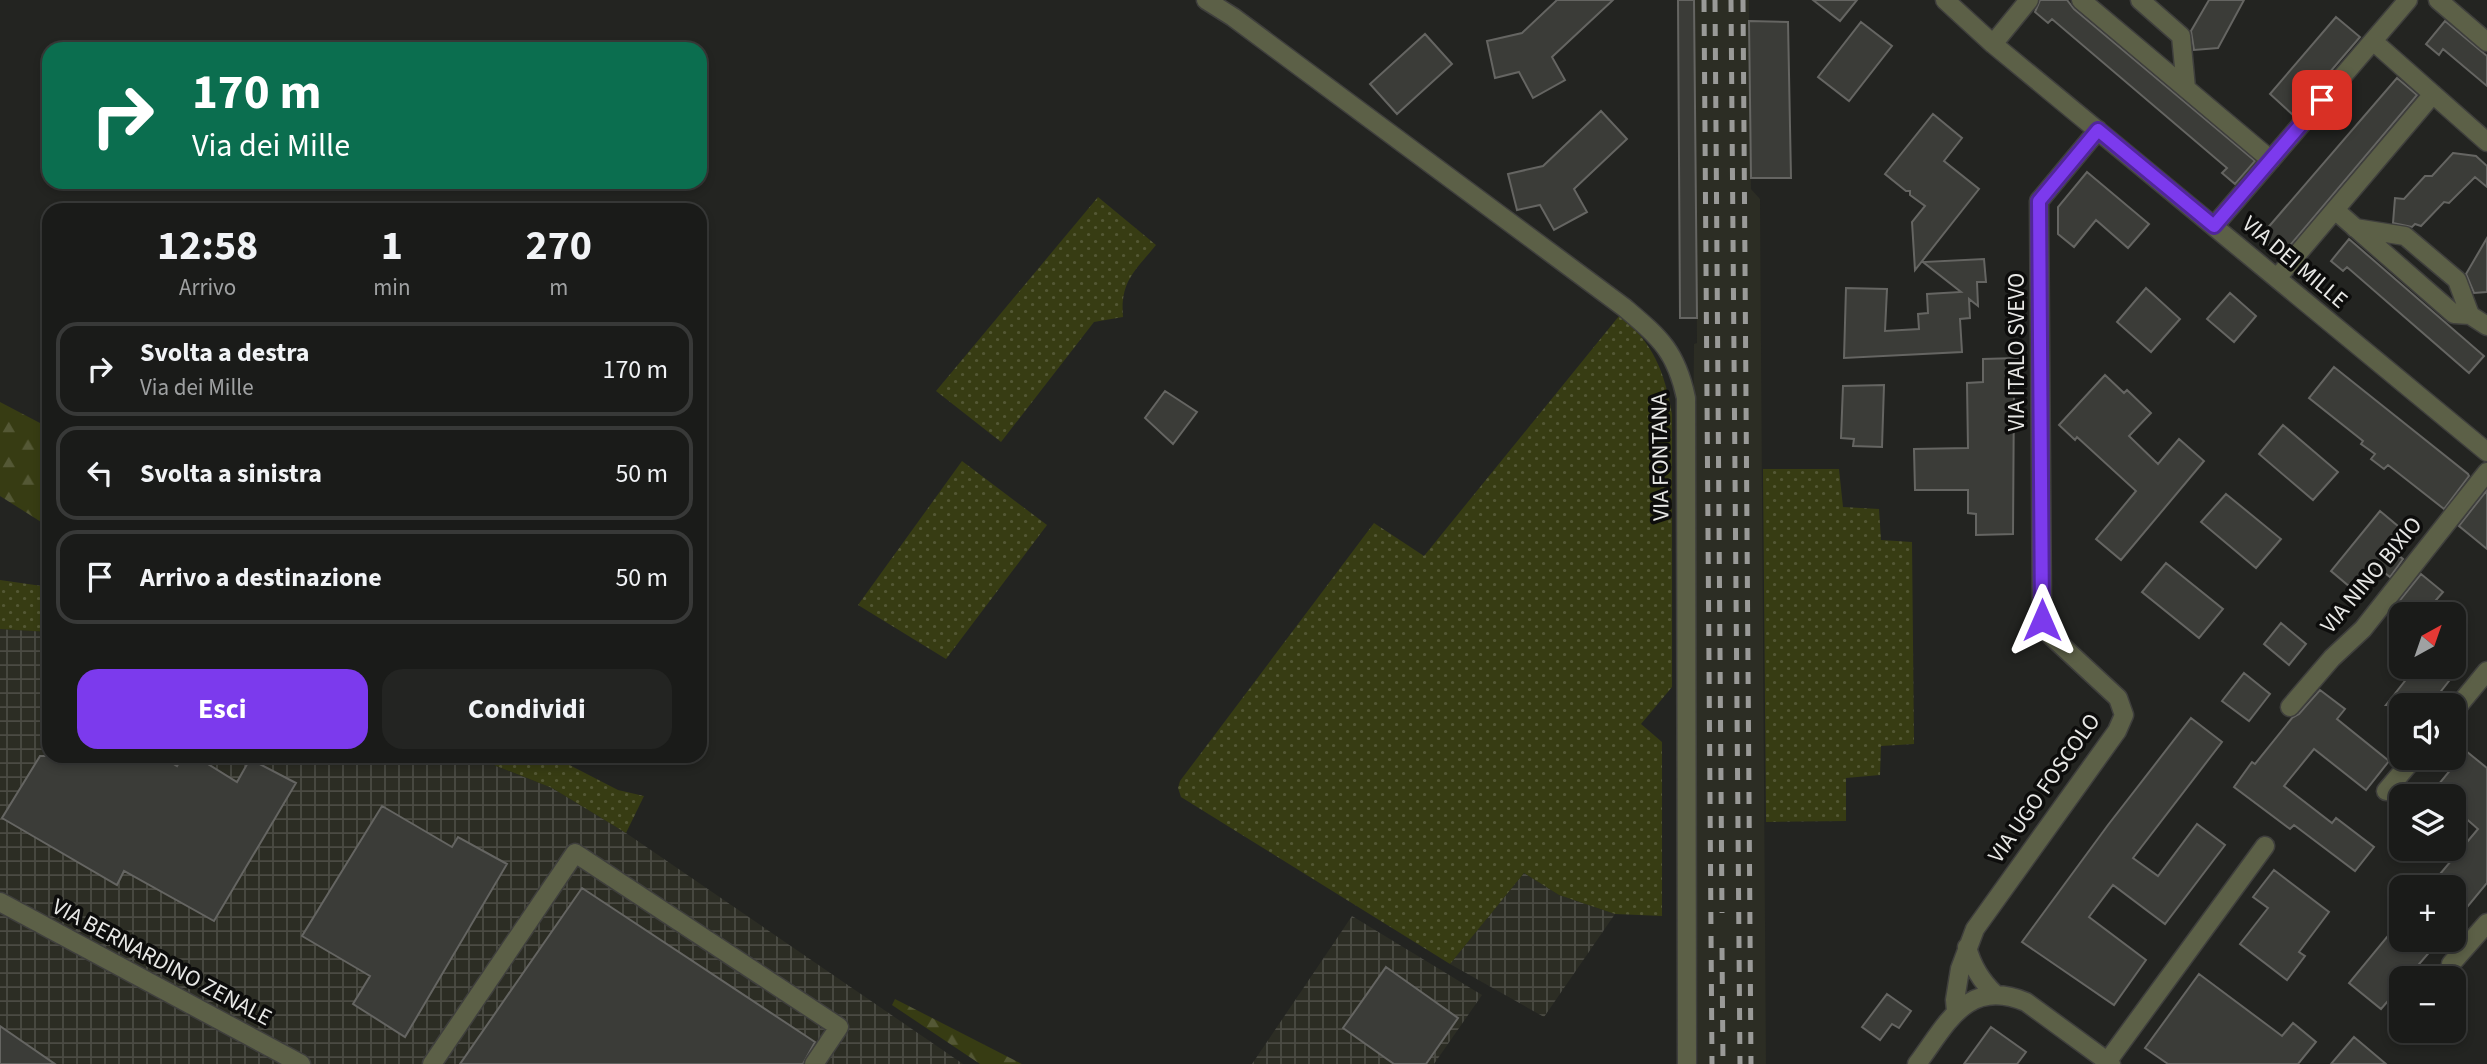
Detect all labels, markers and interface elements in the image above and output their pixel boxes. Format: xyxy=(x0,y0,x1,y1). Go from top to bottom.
text: 170 m xyxy=(192,58,321,128)
icon: right xyxy=(77,70,168,161)
pin xyxy=(2292,70,2352,130)
icon: arrive xyxy=(2303,81,2341,119)
text: Via dei Mille xyxy=(192,123,350,169)
street label: VIA DEI MILLE xyxy=(2235,208,2355,316)
text: 12:58 xyxy=(157,216,258,276)
text: 1 xyxy=(381,216,403,276)
text: 270 xyxy=(525,216,592,276)
text: Arrivo xyxy=(179,271,236,304)
text: min xyxy=(373,271,411,304)
text: m xyxy=(549,271,568,304)
street label: VIA ITALO SVEVO xyxy=(2000,273,2033,431)
text: Svolta a destra xyxy=(140,334,310,371)
icon: right xyxy=(81,350,119,388)
text: 170 m xyxy=(602,351,668,388)
text: Via dei Mille xyxy=(140,371,254,404)
street label: VIA FONTANA xyxy=(1642,392,1678,521)
icon: left xyxy=(81,454,119,492)
text: Svolta a sinistra xyxy=(140,455,322,492)
text: 50 m xyxy=(615,455,668,492)
street label: VIA NINO BIXIO xyxy=(2312,509,2430,641)
icon: arrive xyxy=(81,558,119,596)
text: Arrivo a destinazione xyxy=(140,559,382,596)
text: 50 m xyxy=(615,559,668,596)
position arrow xyxy=(2005,583,2079,657)
north arrow xyxy=(2389,602,2466,679)
map controls xyxy=(2389,602,2466,1043)
button: Esci xyxy=(77,669,368,749)
button: Condividi xyxy=(382,669,672,749)
button: sound xyxy=(2389,693,2466,770)
street label: VIA UGO FOSCOLO xyxy=(1980,706,2108,870)
button: layers xyxy=(2389,784,2466,861)
button: + xyxy=(2389,875,2466,952)
street label: VIA BERNARDINO ZENALE xyxy=(46,890,278,1034)
button: − xyxy=(2389,966,2466,1043)

